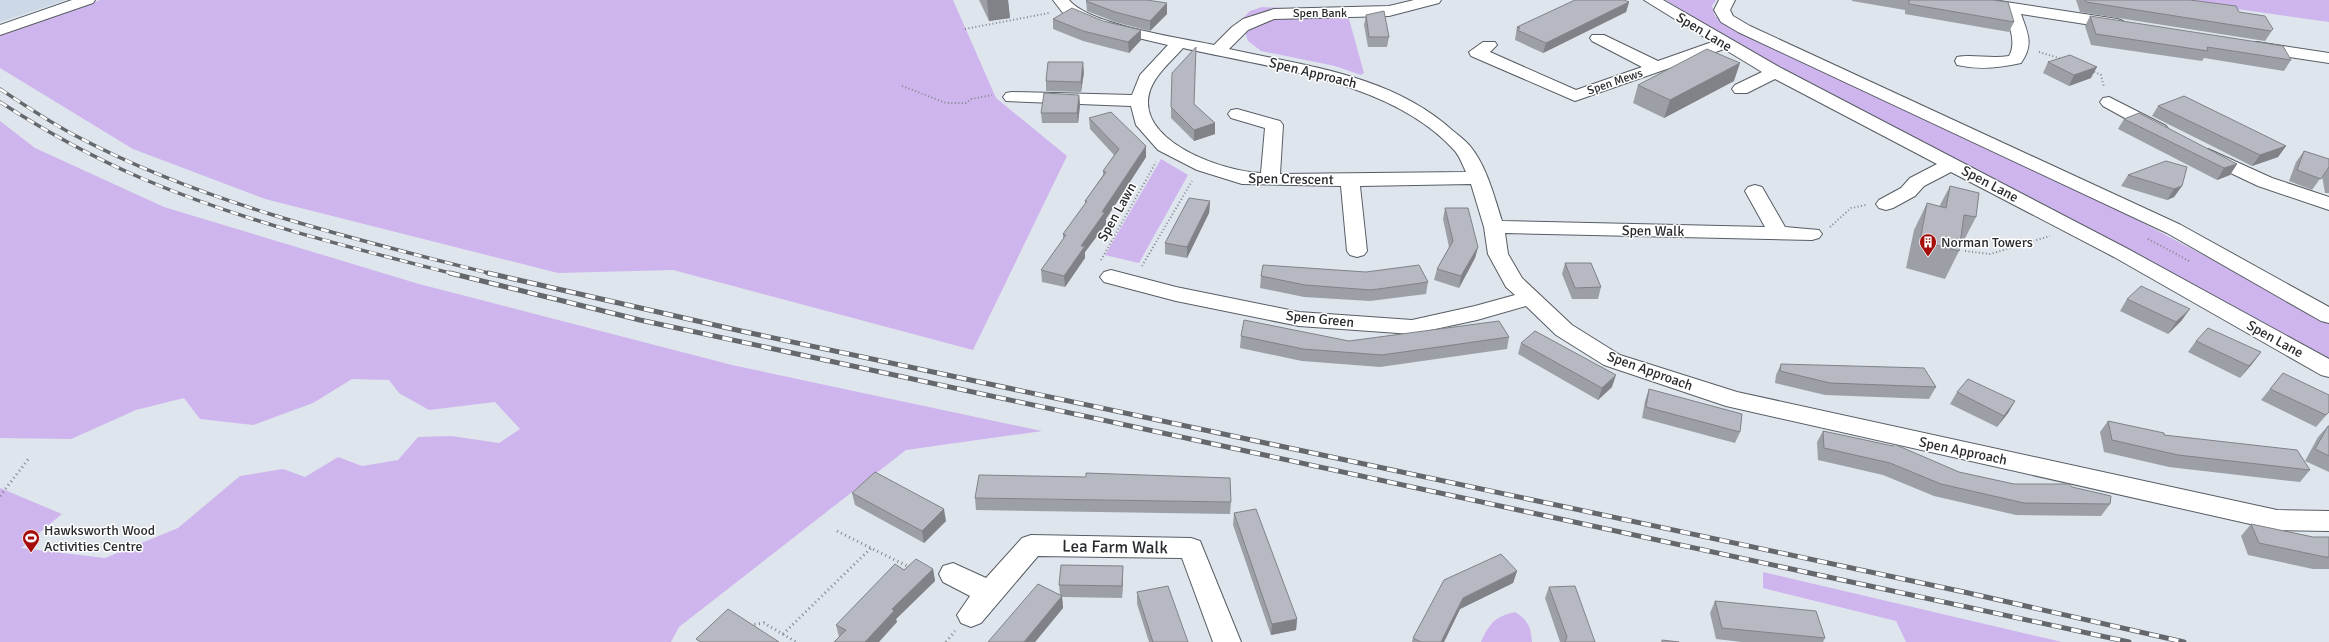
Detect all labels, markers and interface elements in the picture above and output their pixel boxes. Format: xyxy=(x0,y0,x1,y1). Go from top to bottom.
street label: Spen Bank xyxy=(1293,6,1347,21)
street label: Spen Lane xyxy=(1673,9,1735,55)
street label: Spen Approach xyxy=(1267,54,1359,92)
street label: Spen Mews xyxy=(1585,66,1645,98)
street label: Spen Lane xyxy=(1959,162,2021,206)
street label: Spen Crescent xyxy=(1248,170,1334,188)
street label: Spen Lawn xyxy=(1094,180,1140,244)
street label: Spen Walk xyxy=(1622,222,1684,240)
building icon: Norman Towers xyxy=(1918,232,1938,257)
place label: Norman Towers xyxy=(1941,234,2033,251)
street label: Spen Green xyxy=(1285,307,1355,331)
street label: Spen Lane xyxy=(2244,317,2306,361)
street label: Spen Approach xyxy=(1605,348,1695,394)
street label: Spen Approach xyxy=(1917,433,2009,469)
place label: Hawksworth Wood Activities Centre xyxy=(44,522,155,555)
sports icon: Hawksworth Wood Activities Centre xyxy=(21,528,41,553)
street label: Lea Farm Walk xyxy=(1062,536,1169,558)

